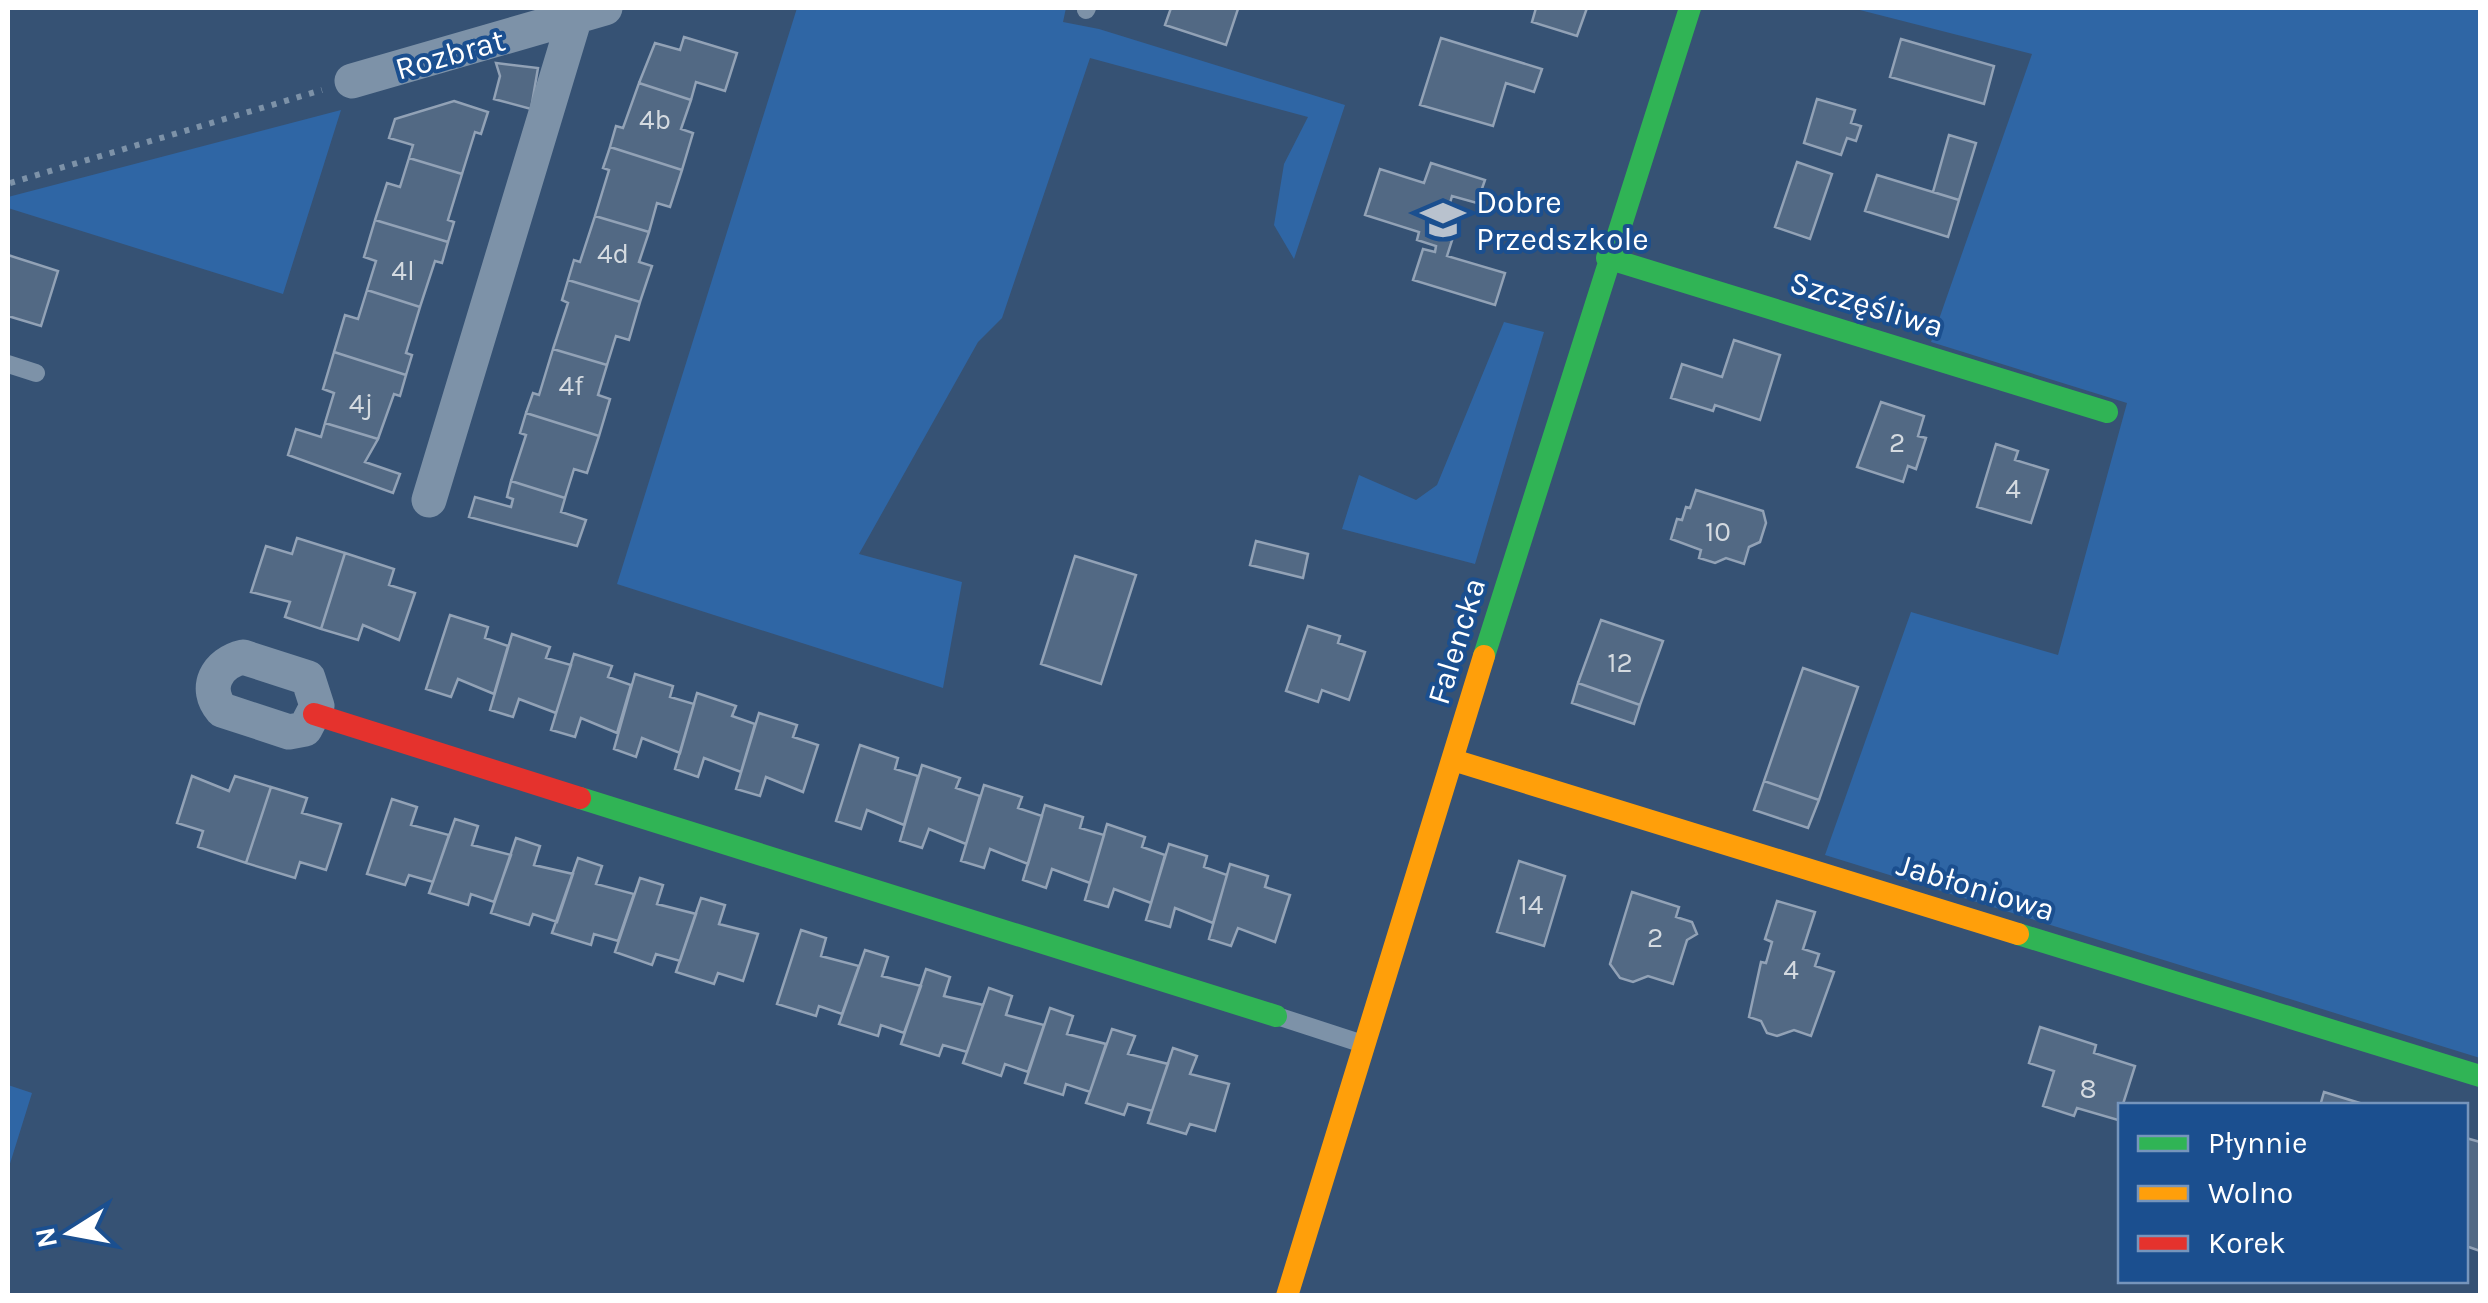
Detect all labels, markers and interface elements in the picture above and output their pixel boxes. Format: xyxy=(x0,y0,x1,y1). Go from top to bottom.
street label: Rozbrat xyxy=(391,21,509,88)
house number: 4b xyxy=(639,103,671,136)
place label: Dobre Przedszkole xyxy=(1476,184,1649,258)
school or university icon: Dobre Przedszkole xyxy=(1419,196,1467,244)
house number: 4d xyxy=(597,237,629,270)
house number: 4l xyxy=(391,254,415,287)
street label: Szczęśliwa xyxy=(1786,264,1948,345)
house number: 4f xyxy=(558,369,584,402)
house number: 4j xyxy=(349,387,373,420)
house number: 2 xyxy=(1889,426,1905,459)
house number: 4 xyxy=(2005,472,2021,505)
house number: 10 xyxy=(1705,515,1731,548)
street label: Falencka xyxy=(1420,573,1493,709)
house number: 12 xyxy=(1607,646,1633,679)
street label: Jabłoniowa xyxy=(1892,846,2059,929)
house number: 14 xyxy=(1519,888,1544,921)
house number: 2 xyxy=(1647,921,1663,954)
house number: 4 xyxy=(1783,953,1799,986)
house number: 8 xyxy=(2079,1072,2097,1105)
legend xyxy=(2118,1103,2468,1283)
text: Płynnie xyxy=(2208,1125,2308,1161)
text: Wolno xyxy=(2208,1175,2293,1211)
north arrow xyxy=(20,1183,120,1283)
text: N xyxy=(28,1225,64,1251)
text: Korek xyxy=(2208,1225,2286,1261)

